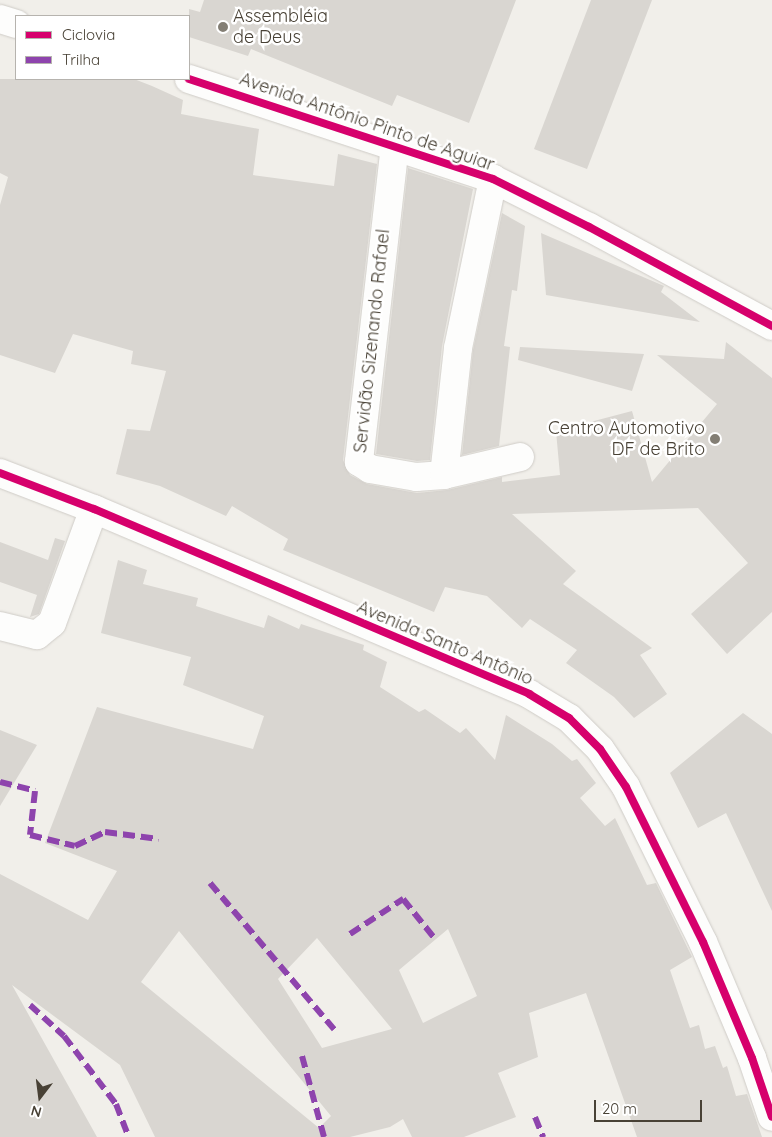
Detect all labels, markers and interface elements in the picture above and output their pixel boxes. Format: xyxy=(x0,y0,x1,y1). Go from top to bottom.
place label: Assembléia de Deus xyxy=(233,6,328,48)
legend xyxy=(15,15,190,80)
marker: Assembléia de Deus xyxy=(217,21,229,33)
text: Ciclovia xyxy=(62,25,115,44)
text: Trilha xyxy=(62,50,100,69)
street label: Avenida Antônio Pinto de Aguiar xyxy=(237,68,497,176)
street label: Servidão Sizenando Rafael xyxy=(350,228,394,454)
place label: Centro Automotivo DF de Brito xyxy=(548,418,705,460)
marker: Centro Automotivo DF de Brito xyxy=(709,433,721,445)
street label: Avenida Santo Antônio xyxy=(354,596,536,690)
north arrow xyxy=(15,1072,65,1122)
scale bar xyxy=(597,1090,704,1122)
text: 20 m xyxy=(602,1099,637,1118)
text: N xyxy=(29,1101,43,1122)

